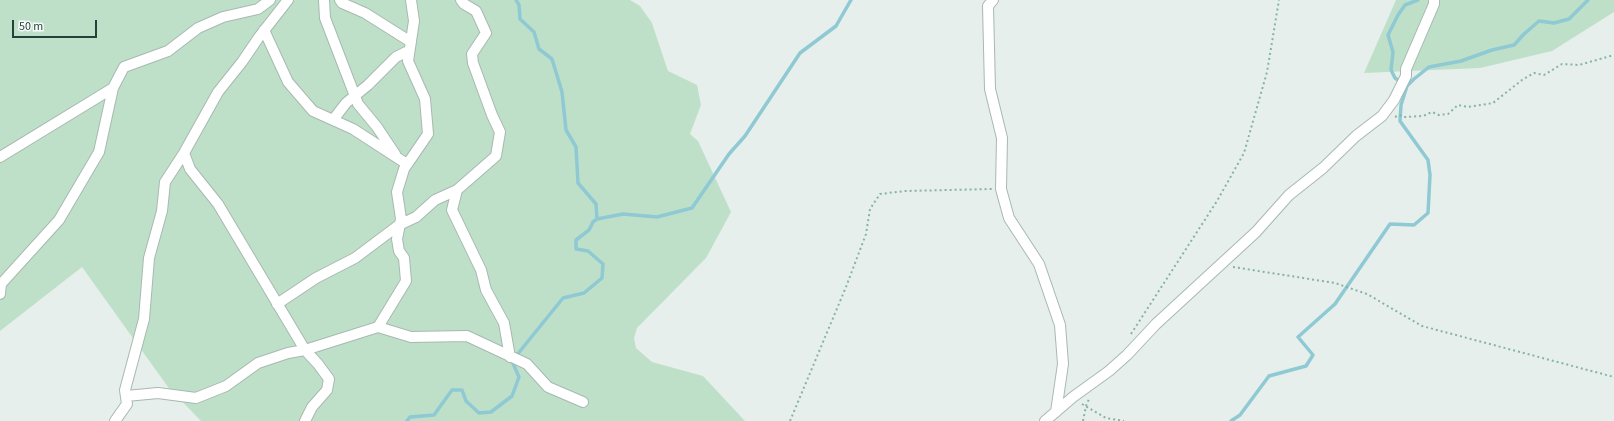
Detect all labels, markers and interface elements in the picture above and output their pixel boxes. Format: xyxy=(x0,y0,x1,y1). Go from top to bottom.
scale bar xyxy=(14,12,99,38)
text: 50 m xyxy=(19,18,43,35)

